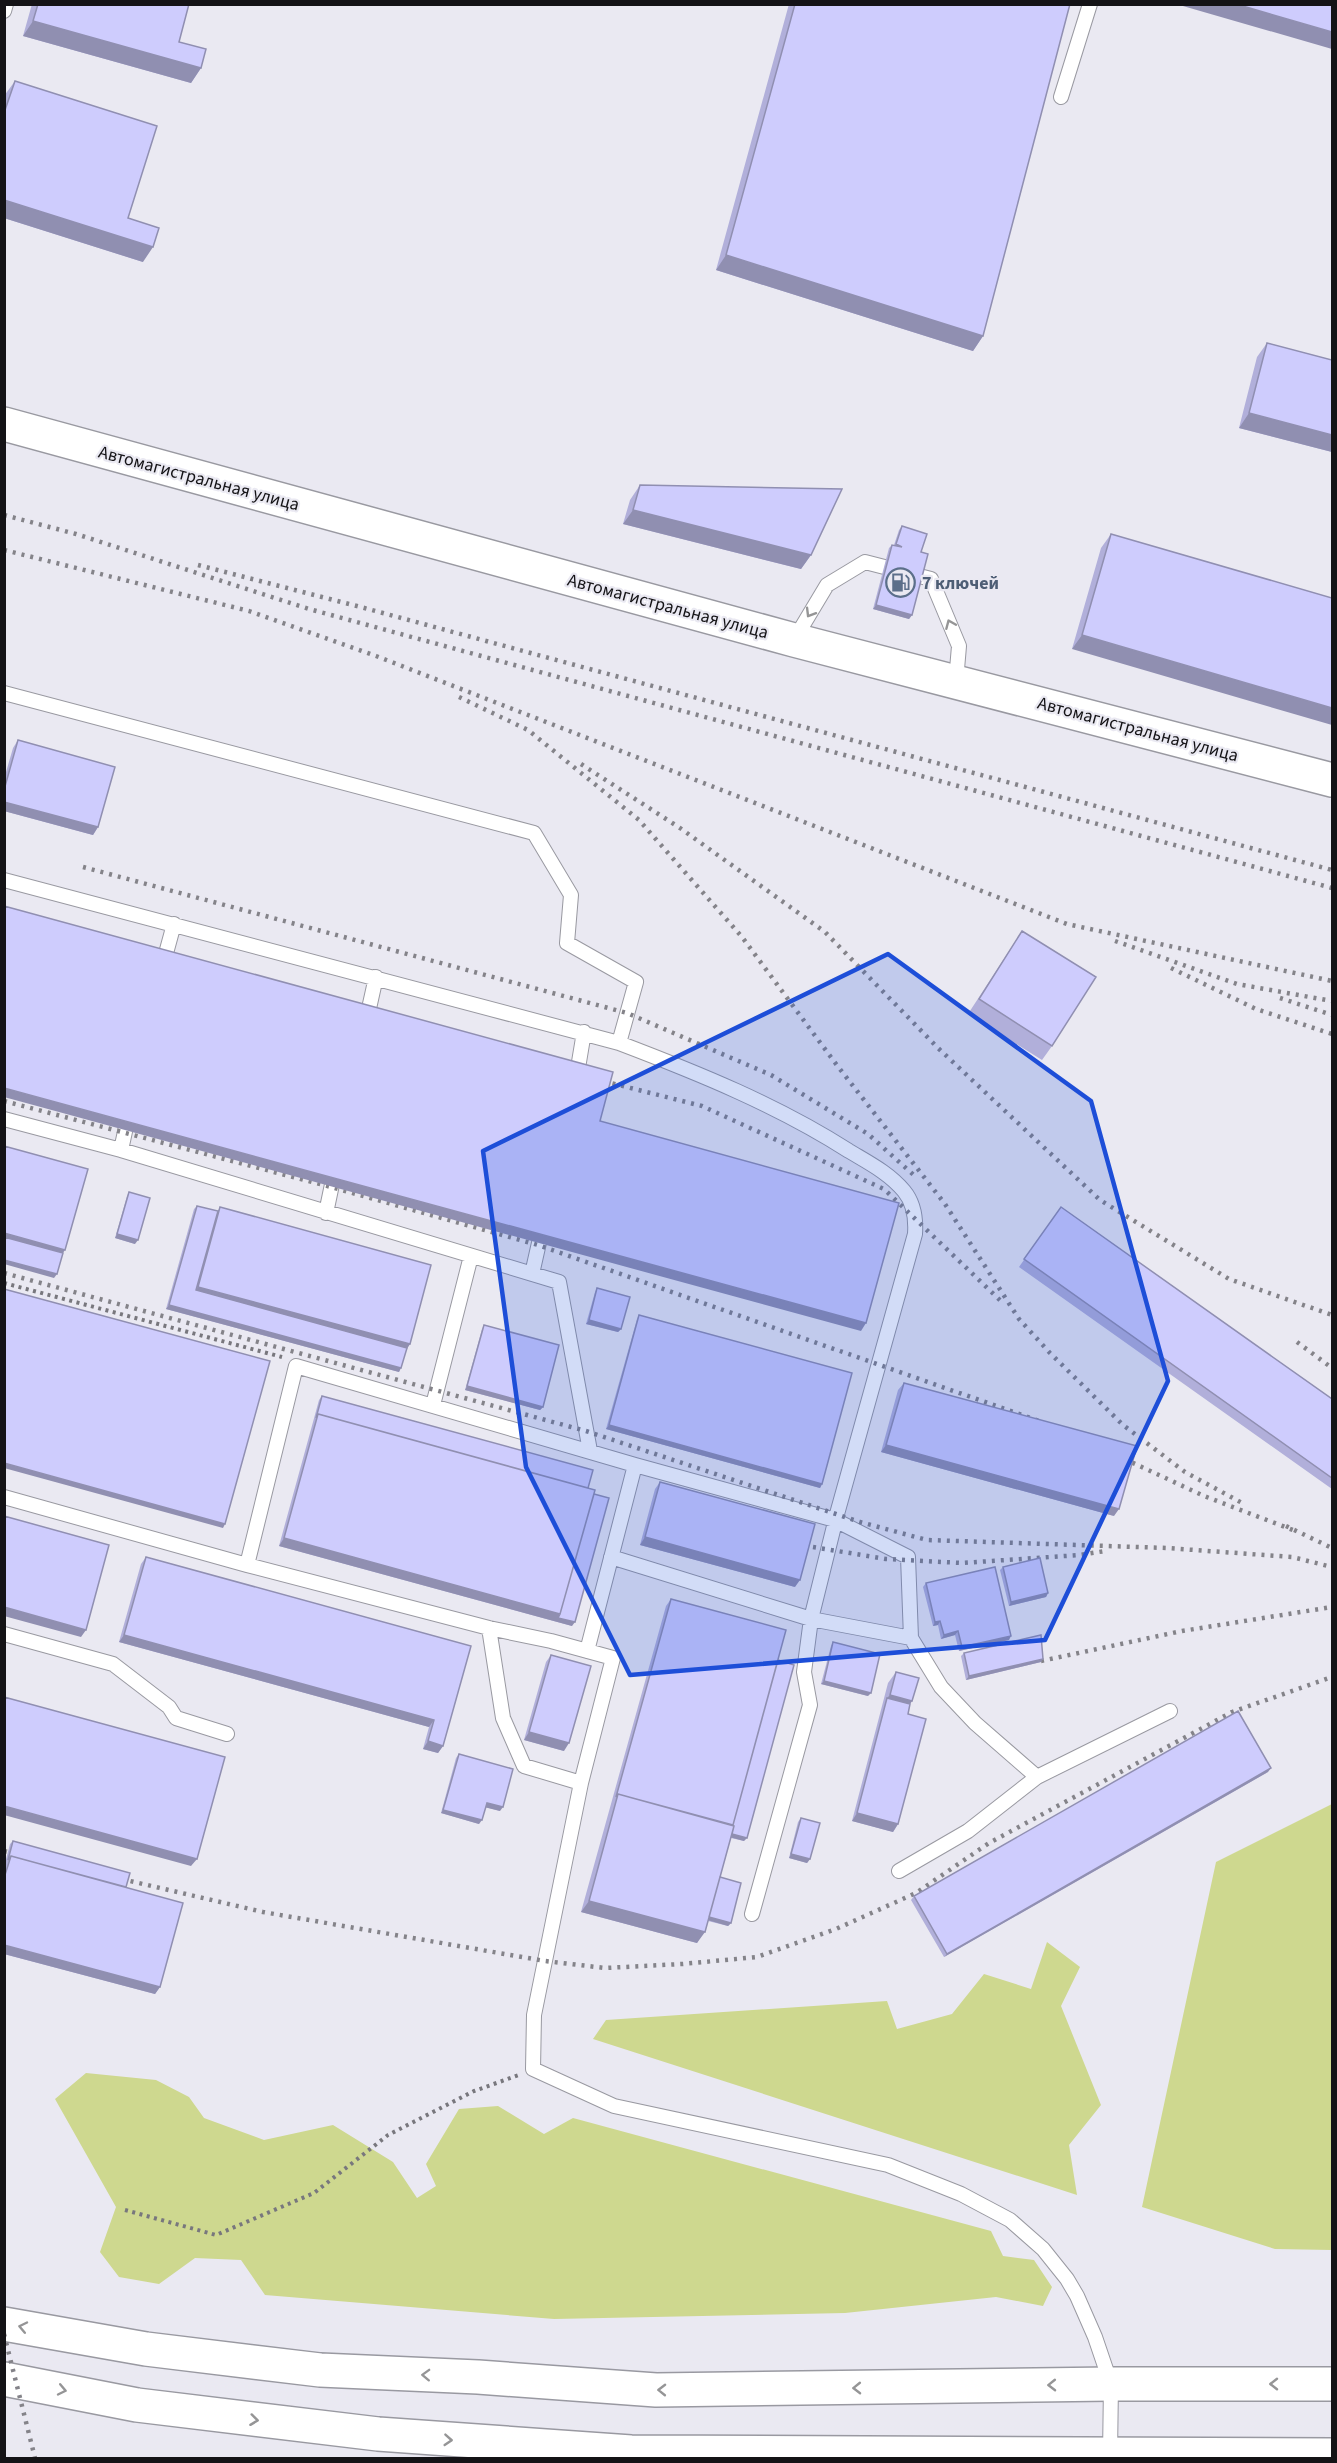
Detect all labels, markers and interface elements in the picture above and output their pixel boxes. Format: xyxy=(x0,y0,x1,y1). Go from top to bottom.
street label: Автомагистральная улица xyxy=(96,440,302,517)
fuel station icon: 7 ключей xyxy=(885,567,917,599)
street label: Автомагистральная улица xyxy=(565,568,771,645)
place label: 7 ключей xyxy=(922,571,999,596)
one-way arrow xyxy=(805,607,817,617)
one-way arrow xyxy=(945,620,957,631)
street label: Автомагистральная улица xyxy=(1035,691,1241,768)
one-way arrow xyxy=(18,2321,28,2334)
one-way arrow xyxy=(421,2368,430,2381)
one-way arrow xyxy=(1270,2378,1279,2390)
one-way arrow xyxy=(1048,2379,1057,2391)
one-way arrow xyxy=(853,2382,862,2394)
one-way arrow xyxy=(57,2383,67,2396)
one-way arrow xyxy=(658,2383,667,2396)
one-way arrow xyxy=(250,2413,259,2426)
one-way arrow xyxy=(444,2433,453,2446)

